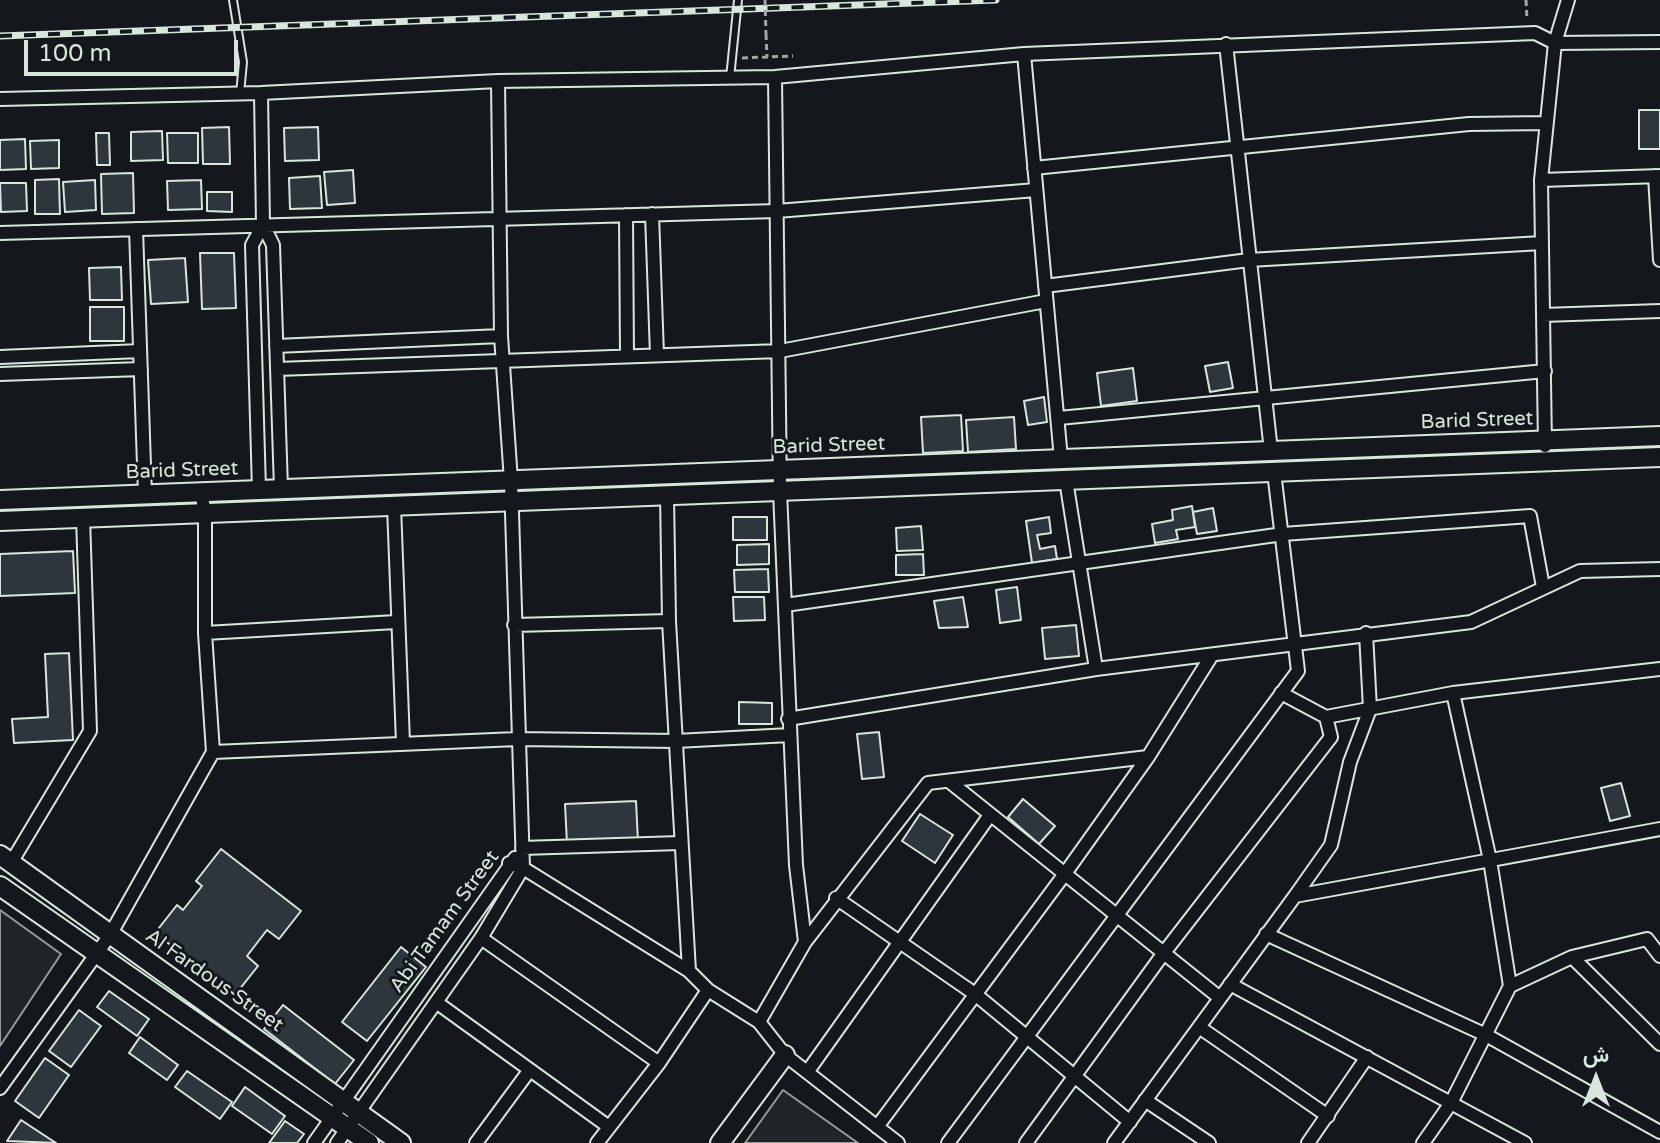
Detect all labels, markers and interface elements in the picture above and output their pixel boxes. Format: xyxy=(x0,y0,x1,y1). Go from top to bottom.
scale bar xyxy=(28,24,242,74)
text: 100 m xyxy=(38,39,112,68)
street label: Barid Street xyxy=(1420,407,1534,435)
street label: Barid Street xyxy=(772,432,886,460)
street label: Barid Street xyxy=(125,457,239,485)
street label: Abi Tamam Street xyxy=(385,846,505,998)
street label: Al Fardous Street xyxy=(140,924,288,1038)
north arrow xyxy=(1556,1039,1636,1119)
text: ش xyxy=(1583,1042,1609,1068)

